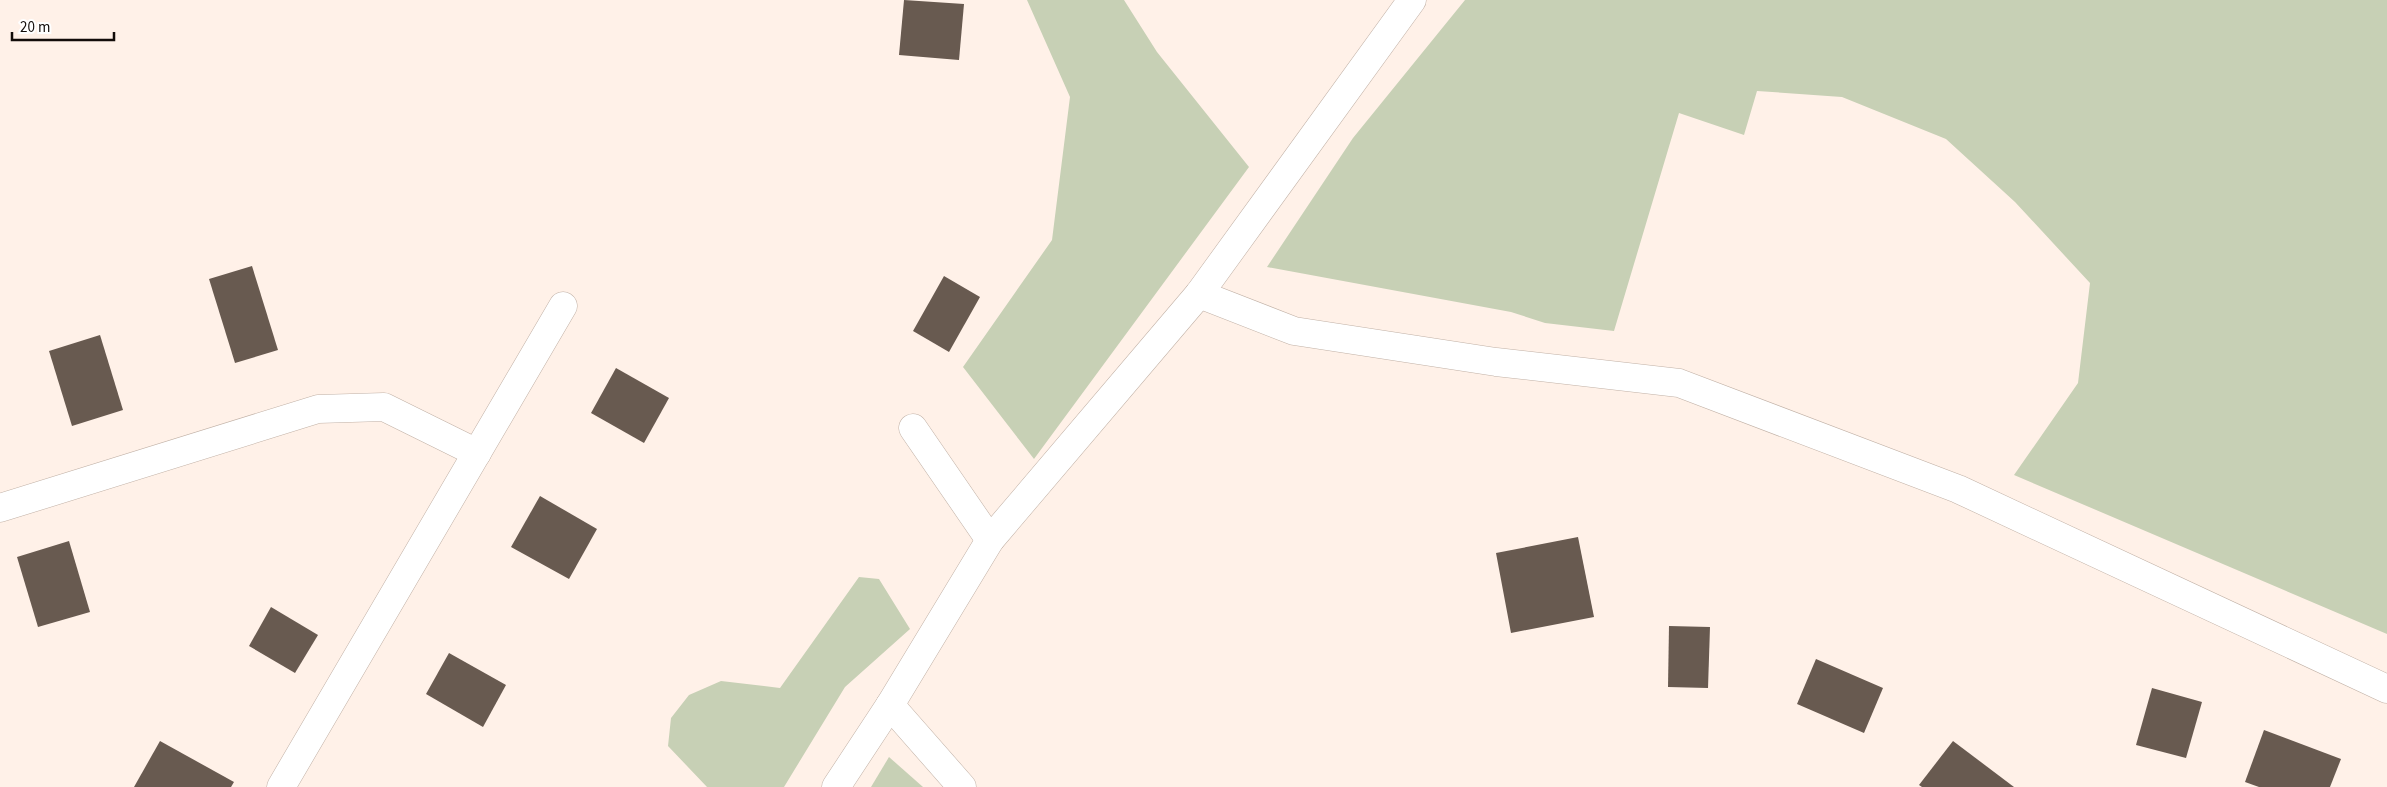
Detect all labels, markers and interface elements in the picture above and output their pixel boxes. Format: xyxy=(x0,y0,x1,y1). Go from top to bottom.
scale bar xyxy=(12,10,115,42)
text: 20 m xyxy=(20,17,50,38)

